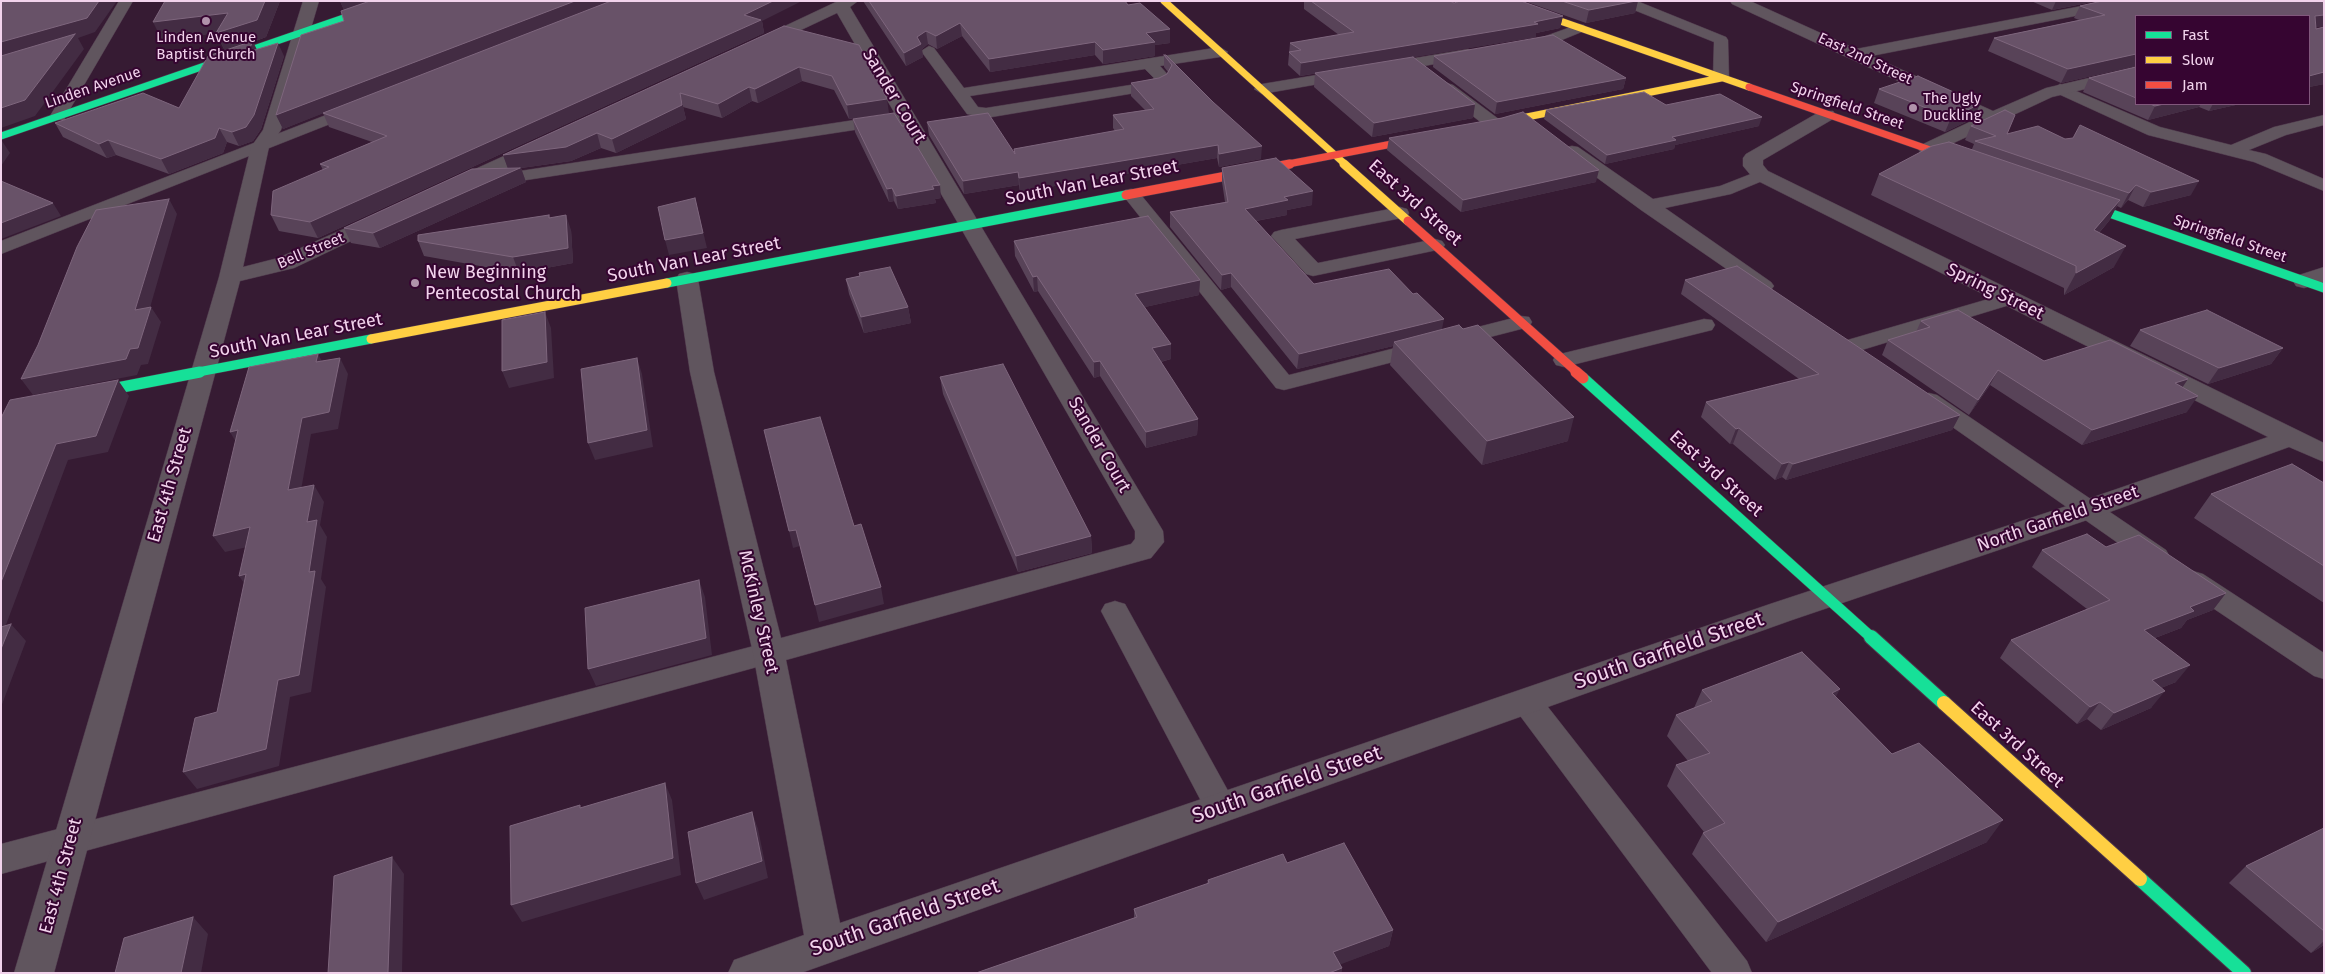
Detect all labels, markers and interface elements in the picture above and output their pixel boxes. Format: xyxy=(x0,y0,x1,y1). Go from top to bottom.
marker: Linden Avenue Baptist Church xyxy=(200,15,212,27)
legend xyxy=(2135,15,2310,105)
text: Fast xyxy=(2182,26,2209,44)
place label: Linden Avenue Baptist Church xyxy=(156,29,256,64)
street label: East 2nd Street xyxy=(1815,29,1915,89)
street label: Sander Court xyxy=(857,45,931,147)
text: Slow xyxy=(2182,51,2214,69)
street label: Linden Avenue xyxy=(43,63,143,113)
text: Jam xyxy=(2182,76,2208,94)
street label: Springfield Street xyxy=(1788,78,1906,134)
place label: The Ugly Duckling xyxy=(1923,90,1981,125)
marker: The Ugly Duckling xyxy=(1907,102,1919,114)
street label: East 3rd Street xyxy=(1364,155,1466,251)
street label: South Van Lear Street xyxy=(1004,156,1180,210)
street label: Springfield Street xyxy=(2171,211,2289,267)
street label: Bell Street xyxy=(275,229,347,273)
street label: South Van Lear Street xyxy=(606,233,782,287)
street label: Spring Street xyxy=(1943,259,2047,325)
place label: New Beginning Pentecostal Church xyxy=(425,262,581,304)
marker: New Beginning Pentecostal Church xyxy=(409,277,421,289)
street label: South Van Lear Street xyxy=(208,309,384,363)
street label: Sander Court xyxy=(1063,393,1135,497)
street label: East 4th Street xyxy=(143,425,197,545)
street label: East 3rd Street xyxy=(1665,426,1767,522)
street label: North Garfield Street xyxy=(1974,481,2142,557)
street label: McKinley Street xyxy=(733,548,783,676)
street label: South Garfield Street xyxy=(1571,607,1767,695)
street label: East 3rd Street xyxy=(1966,697,2068,793)
street label: South Garfield Street xyxy=(1189,741,1385,829)
street label: East 4th Street xyxy=(35,816,87,936)
street label: South Garfield Street xyxy=(807,874,1003,962)

